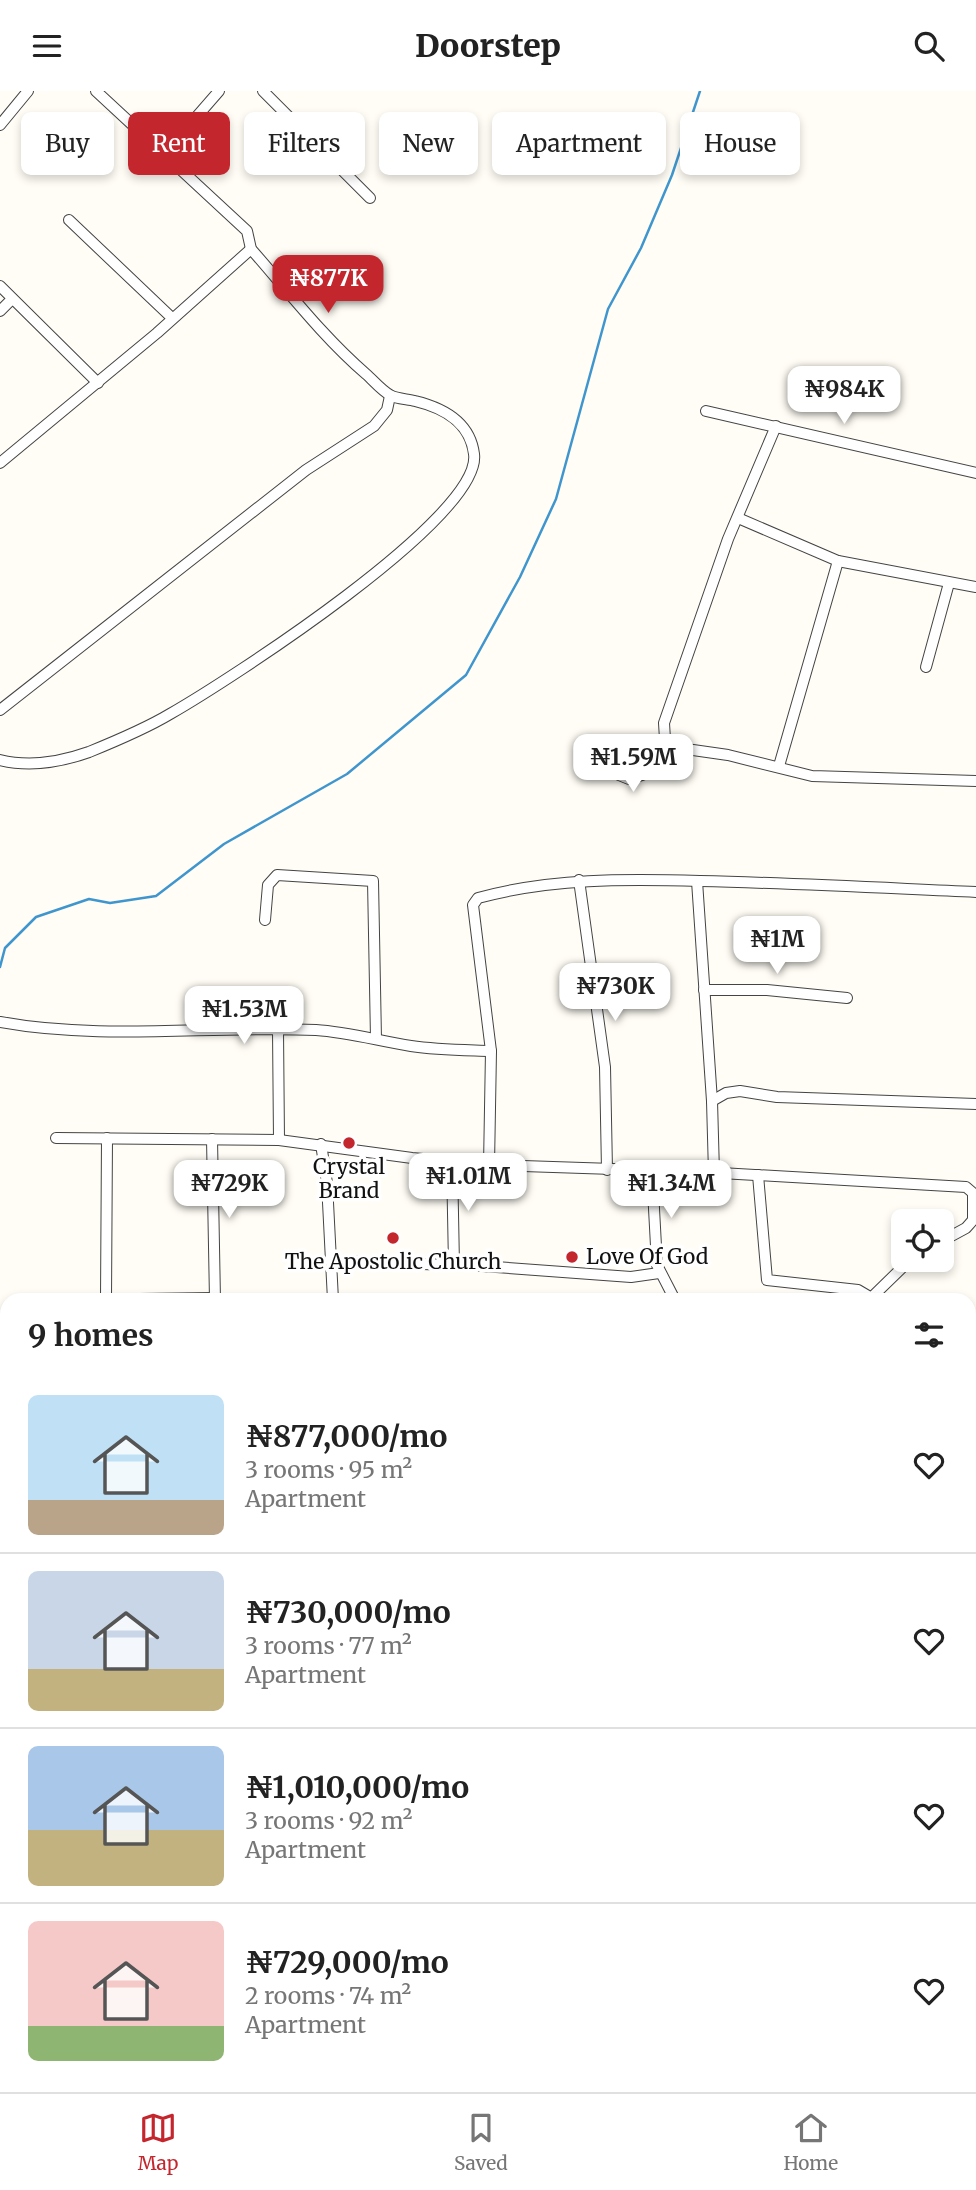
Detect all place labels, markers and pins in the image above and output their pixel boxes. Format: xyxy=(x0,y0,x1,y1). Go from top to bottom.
pin: ₦877K xyxy=(279,255,377,315)
pin: ₦984K xyxy=(795,367,893,426)
pin: ₦1.59M xyxy=(576,735,690,794)
pin: ₦1M xyxy=(743,917,811,976)
pin: ₦730K xyxy=(566,963,664,1023)
pin: ₦1.53M xyxy=(187,986,301,1046)
marker: Crystal Brand xyxy=(341,1135,357,1151)
place label: Crystal Brand xyxy=(313,1153,385,1204)
pin: ₦1.01M xyxy=(411,1153,525,1213)
pin: ₦729K xyxy=(180,1161,278,1220)
pin: ₦1.34M xyxy=(614,1161,728,1220)
marker: The Apostolic Church xyxy=(385,1230,401,1246)
place label: Love Of God xyxy=(586,1243,709,1270)
place label: The Apostolic Church xyxy=(285,1248,501,1275)
marker: Love Of God xyxy=(564,1249,580,1265)

